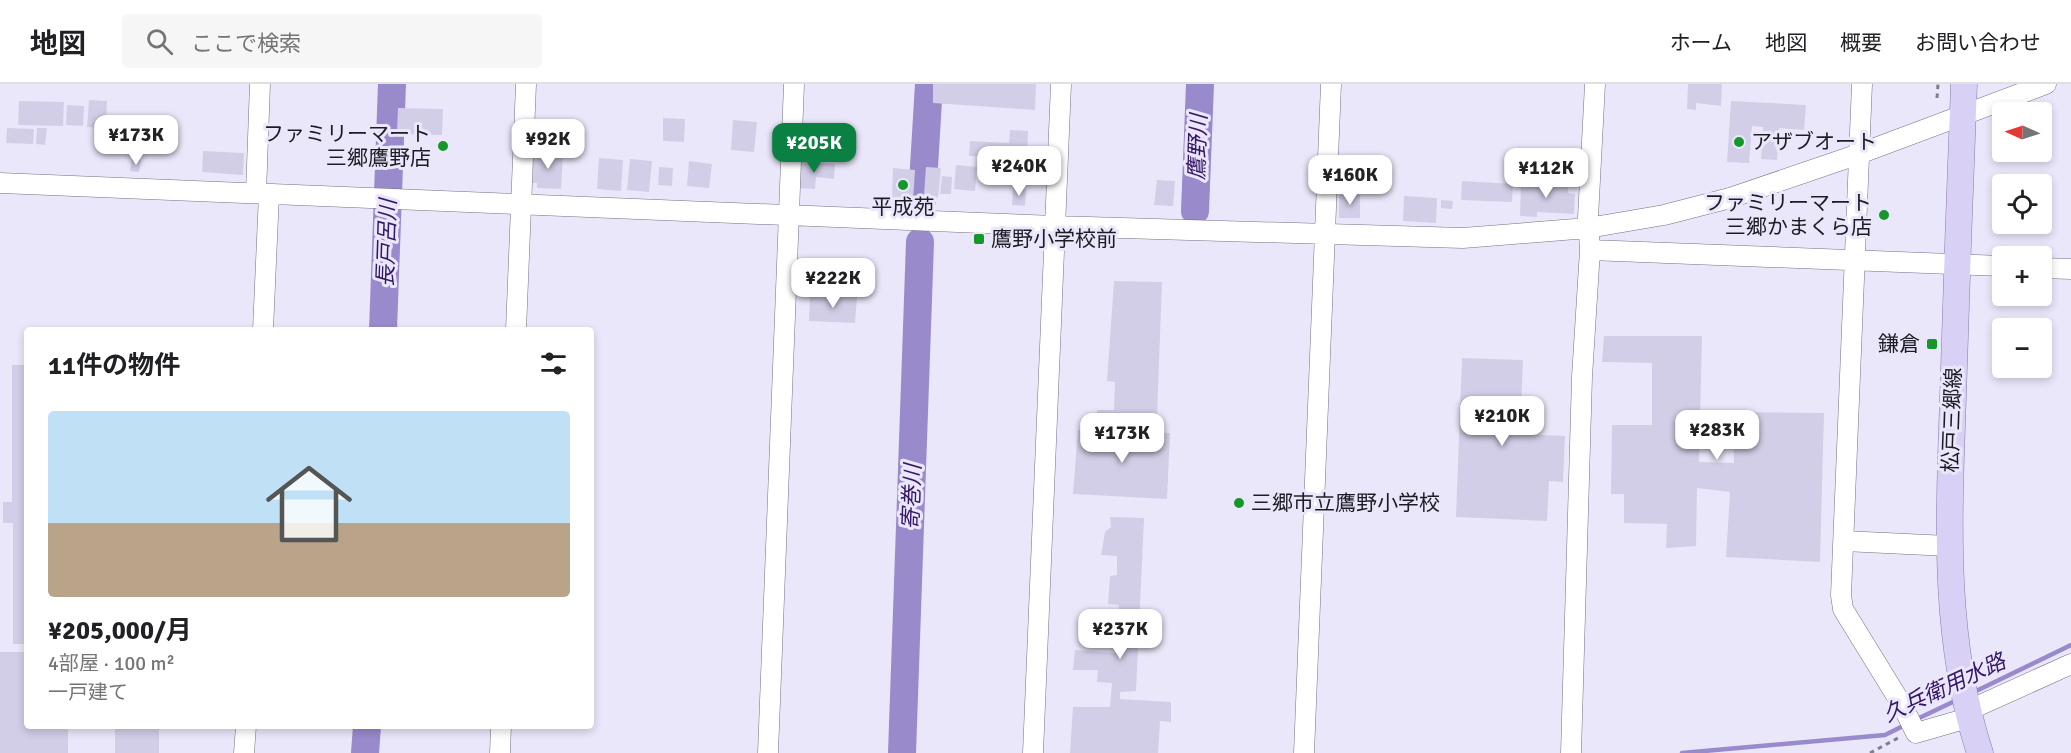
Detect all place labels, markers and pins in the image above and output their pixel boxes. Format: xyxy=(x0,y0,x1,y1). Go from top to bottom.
pin: ¥173K xyxy=(94,115,178,166)
pin: ¥92K xyxy=(512,119,584,170)
place label: ファミリーマート 三郷鷹野店 xyxy=(263,121,431,171)
pin: ¥205K xyxy=(772,123,856,174)
place label: アザブオート xyxy=(1751,129,1877,155)
marker: アザブオート xyxy=(1732,135,1746,149)
marker: ファミリーマート 三郷鷹野店 xyxy=(436,139,450,153)
pin: ¥240K xyxy=(977,146,1061,197)
pin: ¥112K xyxy=(1504,148,1588,199)
pin: ¥160K xyxy=(1308,155,1392,206)
marker: 平成苑 xyxy=(896,178,910,192)
place label: ファミリーマート 三郷かまくら店 xyxy=(1704,190,1872,240)
place label: 平成苑 xyxy=(872,194,935,220)
marker: ファミリーマート 三郷かまくら店 xyxy=(1877,208,1891,222)
place label: 鷹野小学校前 xyxy=(991,226,1117,252)
marker: 鷹野小学校前 xyxy=(972,232,986,246)
pin: ¥222K xyxy=(791,258,875,309)
place label: 鎌倉 xyxy=(1878,331,1920,357)
marker: 鎌倉 xyxy=(1925,337,1939,351)
pin: ¥210K xyxy=(1460,396,1544,447)
pin: ¥283K xyxy=(1675,410,1759,461)
pin: ¥173K xyxy=(1080,413,1164,464)
place label: 三郷市立鷹野小学校 xyxy=(1251,490,1440,516)
marker: 三郷市立鷹野小学校 xyxy=(1232,496,1246,510)
pin: ¥237K xyxy=(1078,609,1162,660)

